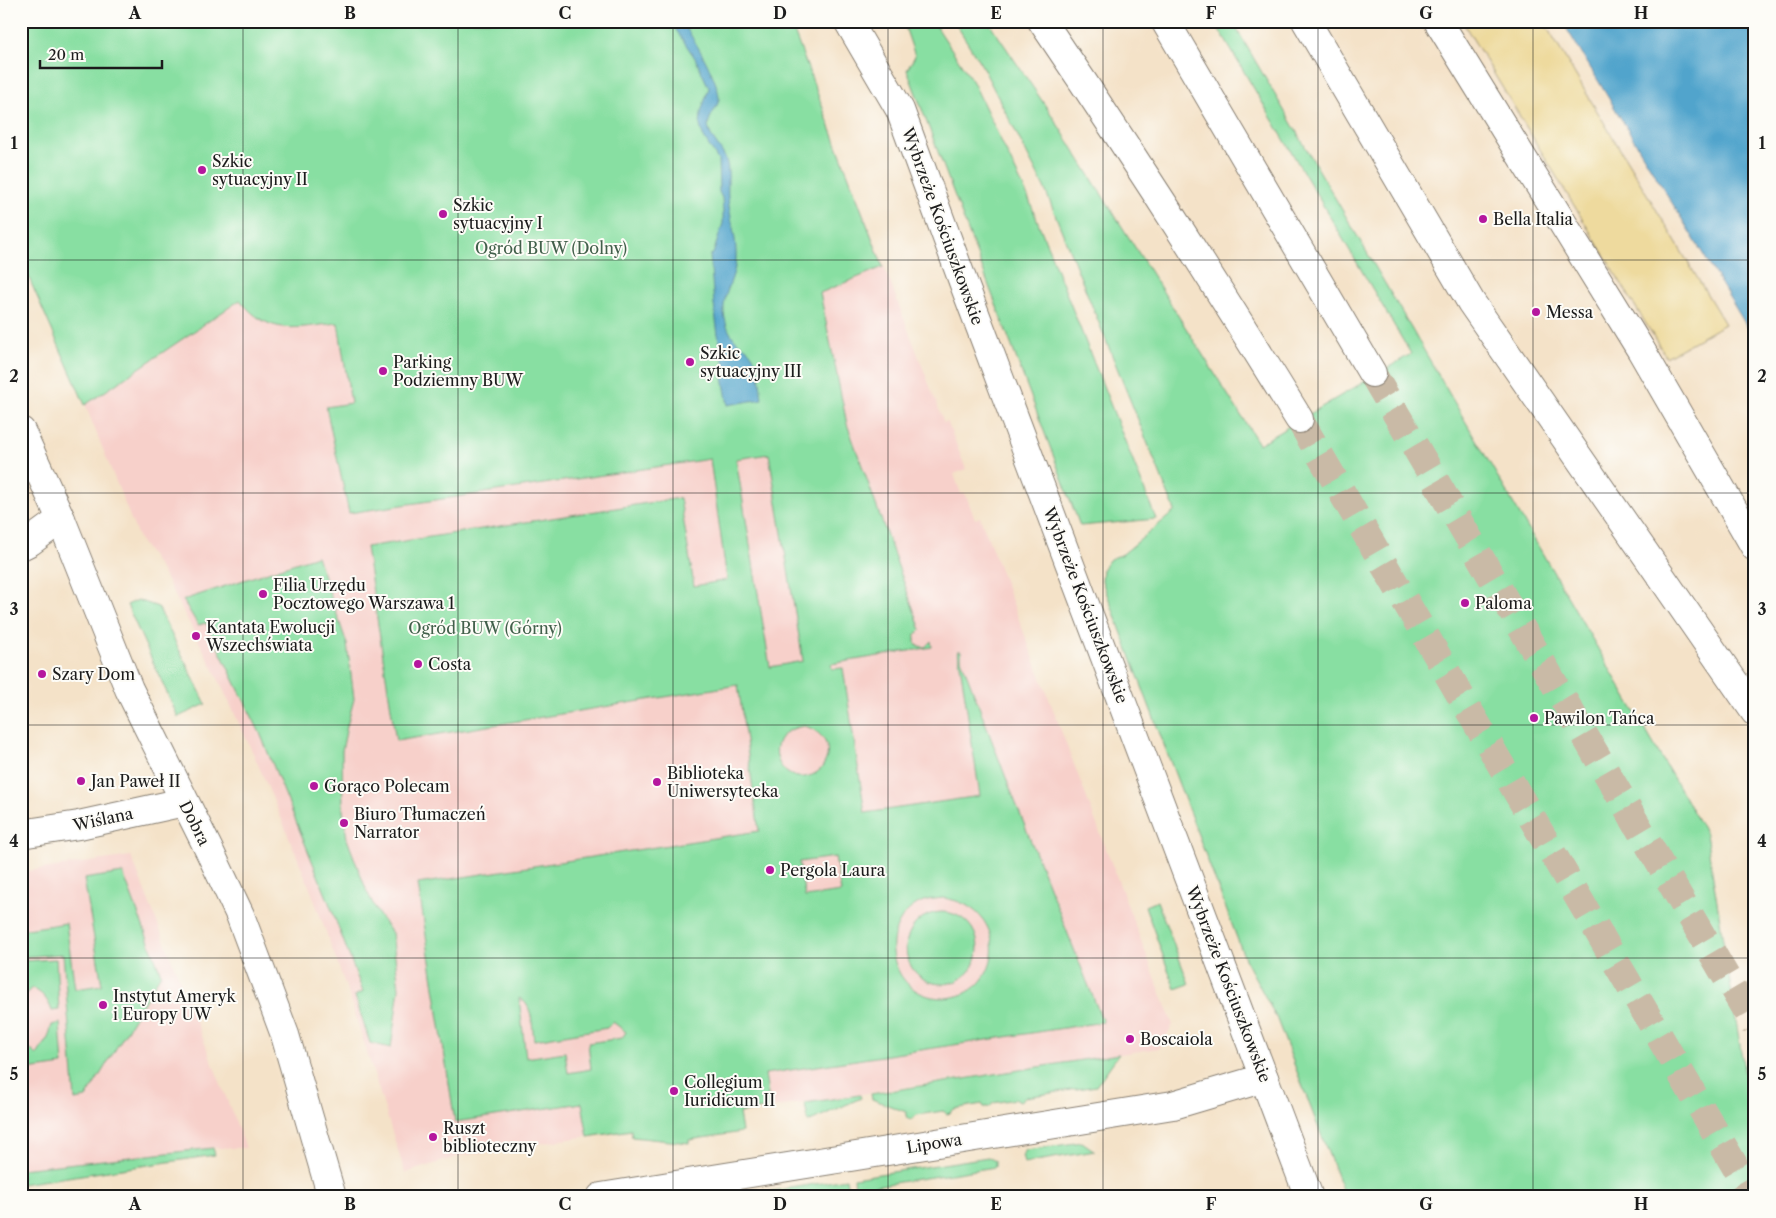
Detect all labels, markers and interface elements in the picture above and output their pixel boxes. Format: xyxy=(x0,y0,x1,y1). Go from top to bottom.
text: A xyxy=(128,3,142,23)
text: B xyxy=(344,3,356,23)
text: C xyxy=(559,3,571,23)
text: D xyxy=(773,3,787,23)
text: E xyxy=(990,3,1002,23)
text: F xyxy=(1206,3,1217,23)
text: G xyxy=(1419,3,1433,23)
text: H xyxy=(1634,3,1648,23)
scale bar xyxy=(40,38,162,70)
text: 20 m xyxy=(48,45,84,64)
street label: Wybrzeże Kościuszkowskie xyxy=(898,124,988,327)
text: 1 xyxy=(10,133,18,153)
text: 1 xyxy=(1758,133,1766,153)
place label: Szkic sytuacyjny II xyxy=(212,151,308,189)
marker: Szkic sytuacyjny II xyxy=(196,164,208,176)
place label: Szkic sytuacyjny I xyxy=(453,195,543,233)
marker: Szkic sytuacyjny I xyxy=(437,208,449,220)
place label: Bella Italia xyxy=(1493,209,1574,229)
marker: Bella Italia xyxy=(1477,213,1489,225)
park label: Ogród BUW (Dolny) xyxy=(475,238,627,258)
place label: Messa xyxy=(1546,302,1594,322)
marker: Messa xyxy=(1530,306,1542,318)
place label: Szkic sytuacyjny III xyxy=(700,343,802,381)
place label: Parking Podziemny BUW xyxy=(393,352,523,390)
marker: Szkic sytuacyjny III xyxy=(684,356,696,368)
marker: Parking Podziemny BUW xyxy=(377,365,389,377)
text: 2 xyxy=(9,366,19,386)
text: 2 xyxy=(1757,366,1767,386)
street label: Wybrzeże Kościuszkowskie xyxy=(1039,503,1133,706)
place label: Filia Urzędu Pocztowego Warszawa 1 xyxy=(273,575,455,613)
marker: Filia Urzędu Pocztowego Warszawa 1 xyxy=(257,588,269,600)
place label: Paloma xyxy=(1475,593,1532,613)
marker: Paloma xyxy=(1459,597,1471,609)
text: 3 xyxy=(9,599,19,619)
text: 3 xyxy=(1757,599,1767,619)
place label: Kantata Ewolucji Wszechświata xyxy=(205,617,335,655)
park label: Ogród BUW (Górny) xyxy=(408,618,562,638)
marker: Kantata Ewolucji Wszechświata xyxy=(190,630,202,642)
place label: Costa xyxy=(428,654,472,674)
marker: Costa xyxy=(412,658,424,670)
place label: Szary Dom xyxy=(52,664,135,684)
marker: Szary Dom xyxy=(36,668,48,680)
place label: Pawilon Tańca xyxy=(1544,708,1655,728)
marker: Pawilon Tańca xyxy=(1528,712,1540,724)
place label: Biblioteka Uniwersytecka xyxy=(667,763,779,801)
place label: Jan Paweł II xyxy=(88,771,180,791)
marker: Jan Paweł II xyxy=(75,775,87,787)
place label: Gorąco Polecam xyxy=(324,776,450,796)
marker: Biblioteka Uniwersytecka xyxy=(651,776,663,788)
marker: Gorąco Polecam xyxy=(308,780,320,792)
street label: Dobra xyxy=(175,797,215,849)
street label: Wiślana xyxy=(70,803,135,835)
place label: Biuro Tłumaczeń Narrator xyxy=(354,804,486,842)
marker: Biuro Tłumaczeń Narrator xyxy=(338,817,350,829)
text: 4 xyxy=(9,831,19,851)
text: 4 xyxy=(1757,831,1767,851)
place label: Pergola Laura xyxy=(780,860,886,880)
marker: Pergola Laura xyxy=(764,864,776,876)
street label: Wybrzeże Kościuszkowskie xyxy=(1182,882,1276,1085)
place label: Instytut Ameryk i Europy UW xyxy=(113,986,237,1024)
marker: Instytut Ameryk i Europy UW xyxy=(97,999,109,1011)
place label: Boscaiola xyxy=(1140,1029,1213,1049)
marker: Boscaiola xyxy=(1124,1033,1136,1045)
text: 5 xyxy=(10,1064,19,1084)
text: 5 xyxy=(1758,1064,1767,1084)
place label: Collegium Iuridicum II xyxy=(684,1072,775,1110)
marker: Collegium Iuridicum II xyxy=(668,1085,680,1097)
place label: Ruszt biblioteczny xyxy=(443,1118,537,1156)
street label: Lipowa xyxy=(905,1129,964,1157)
marker: Ruszt biblioteczny xyxy=(427,1131,439,1143)
text: A xyxy=(128,1194,142,1214)
text: B xyxy=(344,1194,356,1214)
text: C xyxy=(559,1194,571,1214)
text: D xyxy=(773,1194,787,1214)
text: E xyxy=(990,1194,1002,1214)
text: F xyxy=(1206,1194,1217,1214)
text: G xyxy=(1419,1194,1433,1214)
text: H xyxy=(1634,1194,1648,1214)

